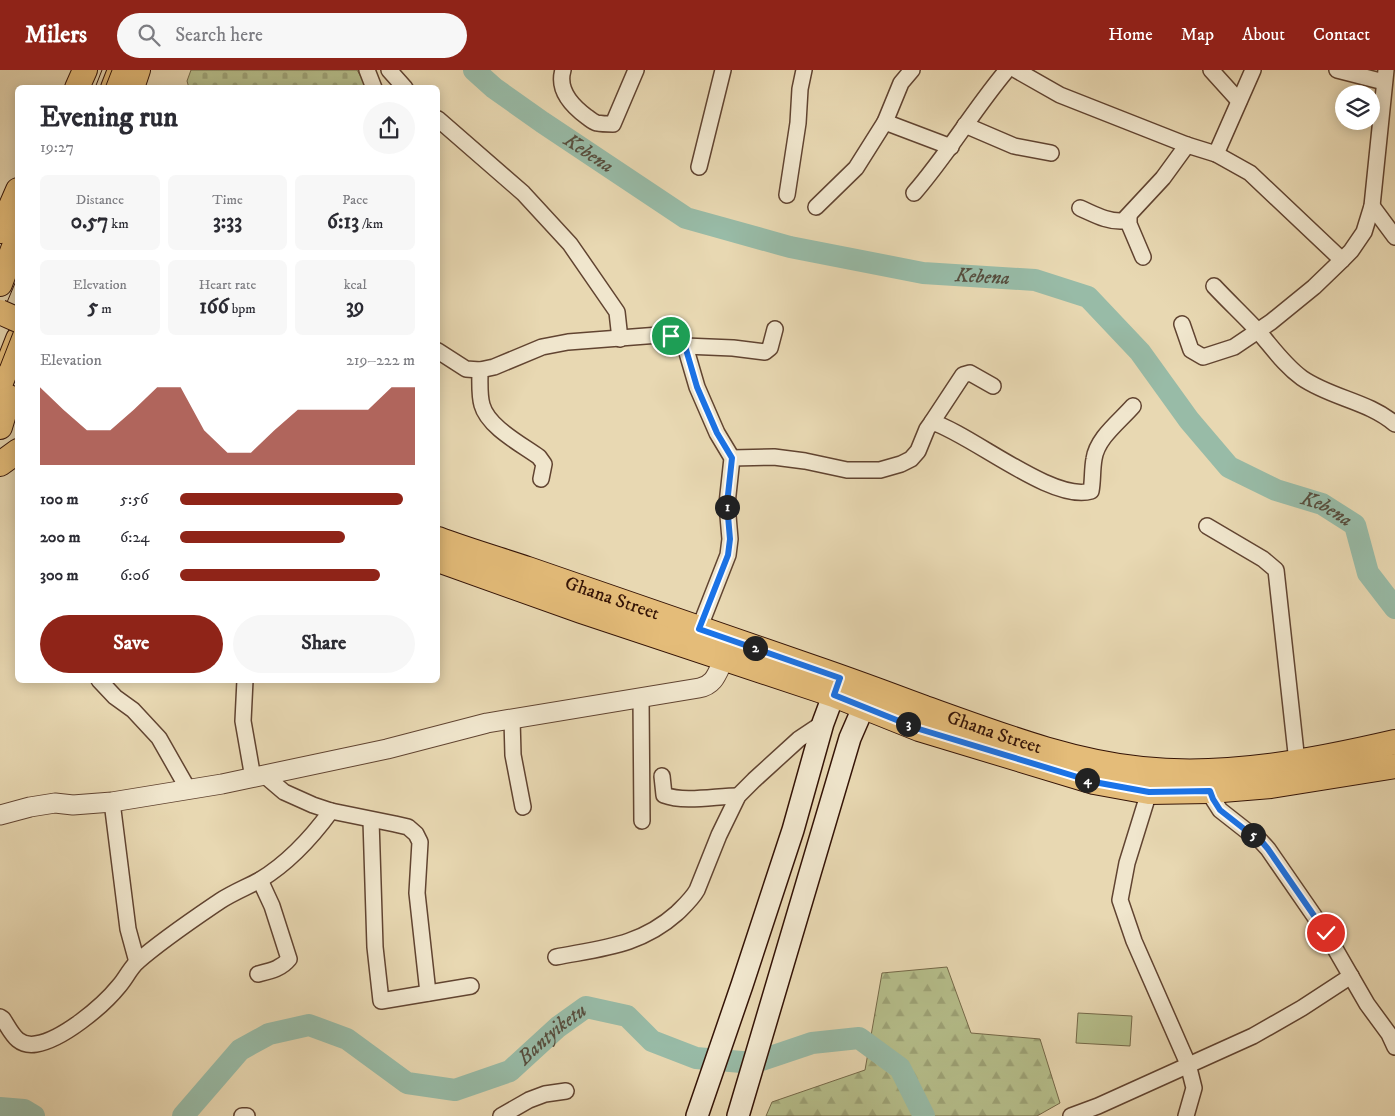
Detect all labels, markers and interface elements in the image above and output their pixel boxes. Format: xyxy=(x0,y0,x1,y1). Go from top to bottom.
search box xyxy=(117,13,467,58)
text: Milers xyxy=(25,20,87,50)
icon: search xyxy=(135,21,163,49)
text: Search here xyxy=(175,24,263,47)
text: Home xyxy=(1108,24,1153,46)
text: Map xyxy=(1181,24,1214,46)
text: About xyxy=(1242,24,1285,46)
text: Contact xyxy=(1313,24,1370,46)
map controls xyxy=(1335,85,1380,130)
button: layers xyxy=(1335,85,1380,130)
text: Evening run xyxy=(40,100,178,135)
button: share xyxy=(363,102,415,154)
water label: Kebena xyxy=(558,127,618,179)
text: 19:27 xyxy=(40,137,74,157)
text: Distance xyxy=(76,191,124,209)
text: Time xyxy=(212,191,243,209)
text: Pace xyxy=(342,191,368,209)
text: 0.57 xyxy=(71,209,108,235)
text: 3:33 xyxy=(213,209,242,235)
text: 6:13 xyxy=(327,209,359,235)
text: km xyxy=(108,215,129,233)
text: /km xyxy=(359,215,383,233)
water label: Kebena xyxy=(954,262,1011,291)
text: Elevation xyxy=(73,276,127,294)
text: Heart rate xyxy=(199,276,256,294)
text: kcal xyxy=(344,276,367,294)
text: 5 xyxy=(88,294,98,320)
text: 166 xyxy=(199,294,229,320)
text: 39 xyxy=(346,294,364,320)
text: m xyxy=(98,300,112,318)
text: bpm xyxy=(229,300,256,318)
pin xyxy=(650,315,692,357)
icon: arrive xyxy=(657,322,685,350)
text: Elevation xyxy=(40,350,102,370)
text: 219–222 m xyxy=(346,350,415,370)
water label: Kebena xyxy=(1297,486,1357,533)
text: 100 m xyxy=(40,489,79,509)
text: 5:56 xyxy=(120,489,148,509)
pin: 1 xyxy=(714,494,740,520)
text: 1 xyxy=(725,498,730,516)
text: 200 m xyxy=(40,527,81,547)
text: 6:24 xyxy=(120,527,150,547)
text: 300 m xyxy=(40,565,79,585)
text: 6:06 xyxy=(120,565,149,585)
street label: Ghana Street xyxy=(562,571,663,625)
button: Save xyxy=(40,615,223,673)
button: Share xyxy=(233,615,415,673)
pin: 2 xyxy=(742,636,768,660)
text: 2 xyxy=(752,639,759,657)
street label: Ghana Street xyxy=(944,705,1044,759)
pin: 3 xyxy=(896,712,920,736)
text: 3 xyxy=(906,715,911,733)
pin: 4 xyxy=(1074,768,1100,792)
text: 4 xyxy=(1083,771,1092,789)
pin: 5 xyxy=(1240,822,1266,848)
text: 5 xyxy=(1250,826,1257,844)
pin xyxy=(1305,912,1347,954)
icon: check xyxy=(1312,919,1340,947)
water label: Bantyiketu xyxy=(512,998,592,1071)

